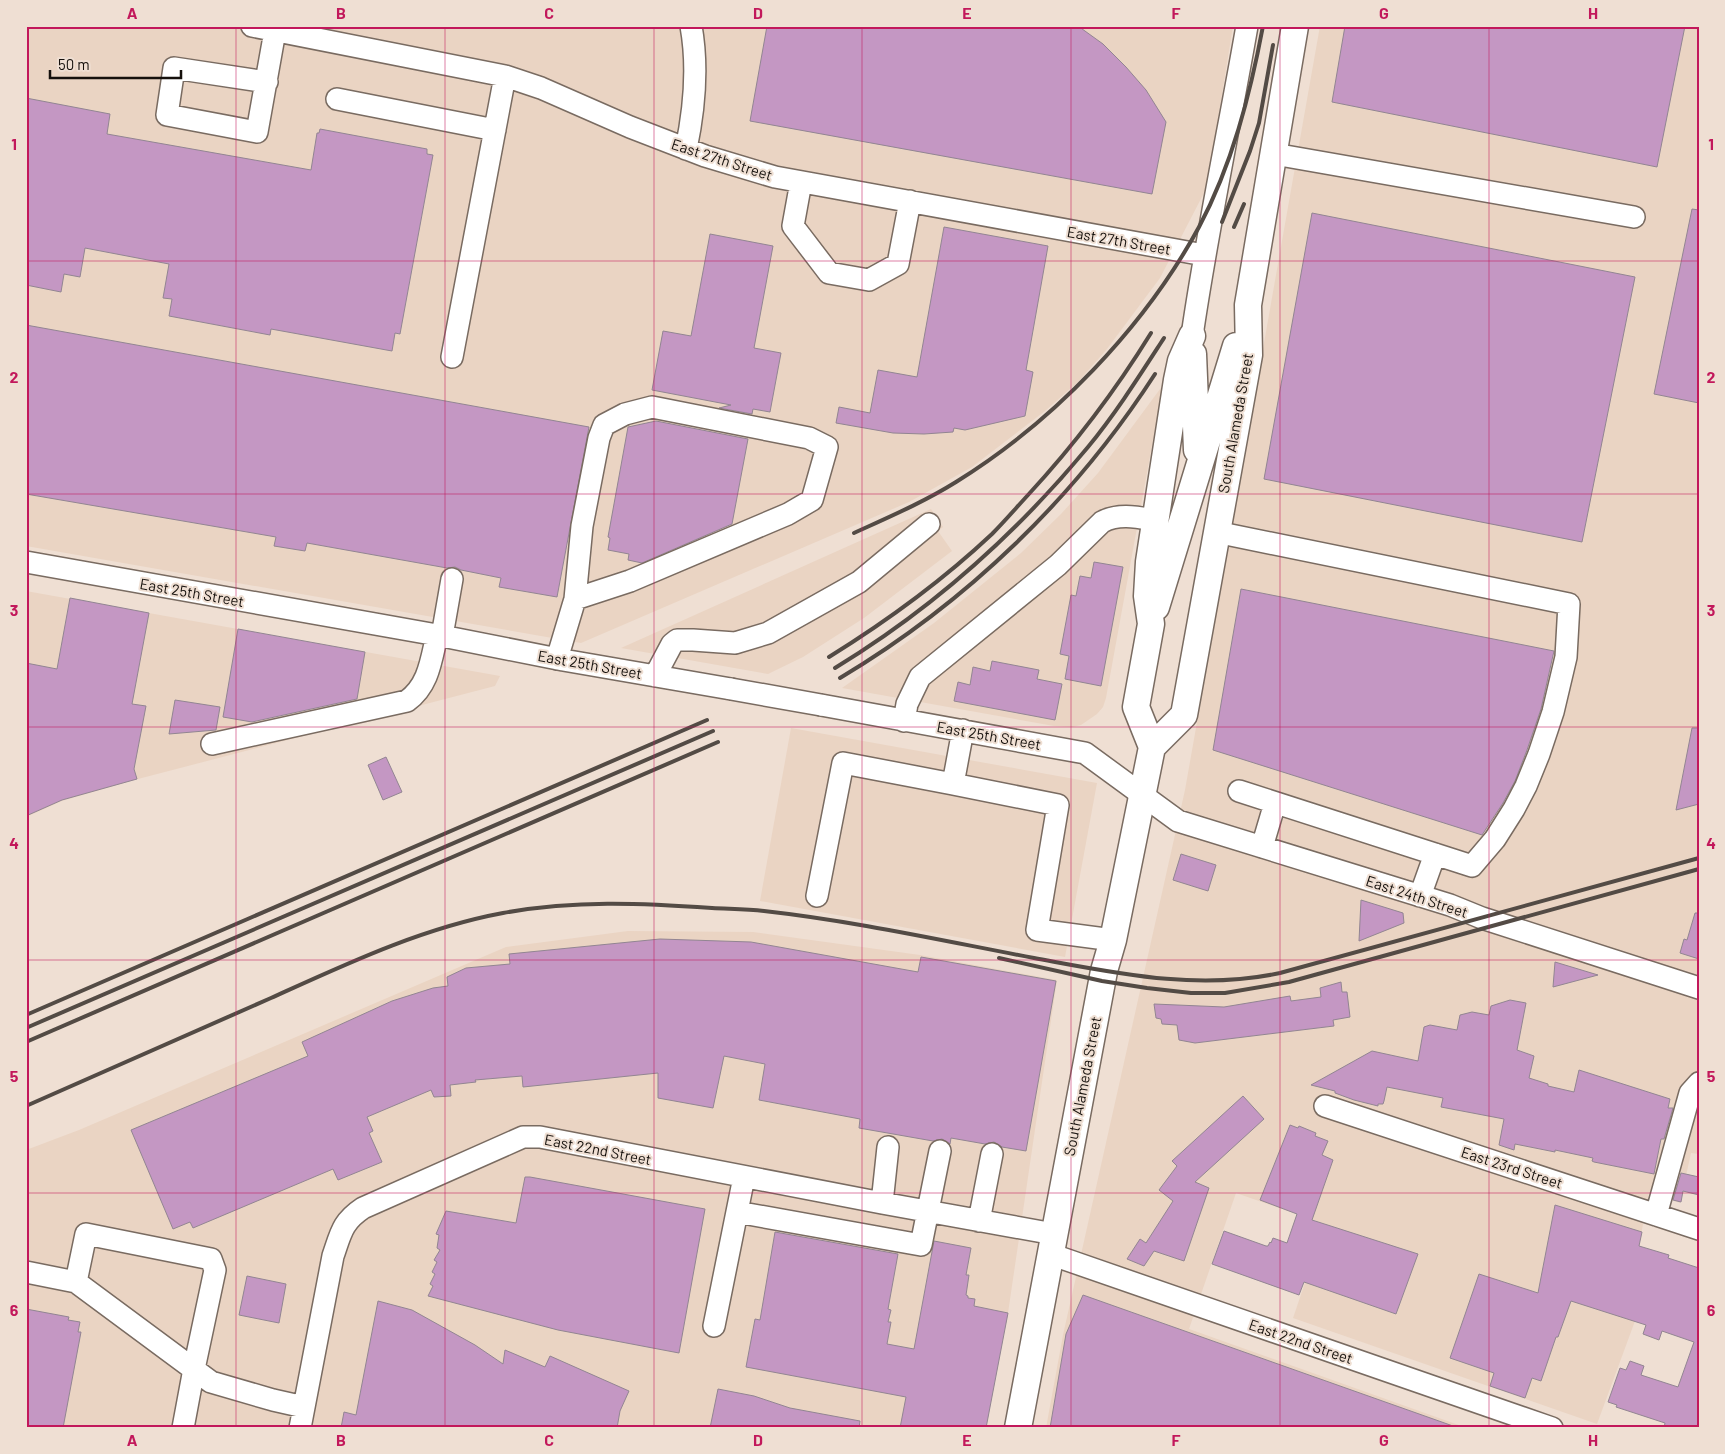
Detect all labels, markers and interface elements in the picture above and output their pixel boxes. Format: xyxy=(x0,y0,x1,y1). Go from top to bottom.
text: A xyxy=(127,3,138,22)
text: B xyxy=(336,3,346,22)
text: C xyxy=(544,3,554,22)
text: D xyxy=(753,3,763,22)
text: E xyxy=(962,3,972,22)
text: F xyxy=(1172,3,1181,22)
text: G xyxy=(1379,3,1389,22)
text: H xyxy=(1588,3,1598,22)
scale bar xyxy=(50,48,181,80)
text: 50 m xyxy=(58,55,90,73)
text: 1 xyxy=(11,134,17,153)
street label: East 27th Street xyxy=(669,134,775,184)
text: 1 xyxy=(1708,134,1714,153)
street label: East 27th Street xyxy=(1066,222,1172,258)
street label: South Alameda Street xyxy=(1214,352,1256,494)
text: 2 xyxy=(10,367,19,386)
text: 2 xyxy=(1707,367,1716,386)
street label: East 25th Street xyxy=(138,574,246,610)
text: 3 xyxy=(10,600,18,619)
text: 3 xyxy=(1707,600,1715,619)
street label: East 25th Street xyxy=(536,646,644,682)
street label: East 25th Street xyxy=(935,717,1043,753)
text: 4 xyxy=(9,833,19,852)
text: 4 xyxy=(1706,833,1716,852)
street label: East 24th Street xyxy=(1364,871,1470,921)
street label: South Alameda Street xyxy=(1060,1015,1104,1157)
text: 5 xyxy=(10,1066,19,1085)
text: 5 xyxy=(1707,1066,1716,1085)
street label: East 22nd Street xyxy=(543,1130,653,1168)
street label: East 23rd Street xyxy=(1459,1142,1565,1192)
text: 6 xyxy=(10,1300,19,1319)
text: 6 xyxy=(1707,1300,1716,1319)
street label: East 22nd Street xyxy=(1247,1315,1355,1367)
text: A xyxy=(127,1430,138,1449)
text: B xyxy=(336,1430,346,1449)
text: C xyxy=(544,1430,554,1449)
text: D xyxy=(753,1430,763,1449)
text: E xyxy=(962,1430,972,1449)
text: F xyxy=(1172,1430,1181,1449)
text: G xyxy=(1379,1430,1389,1449)
text: H xyxy=(1588,1430,1598,1449)

